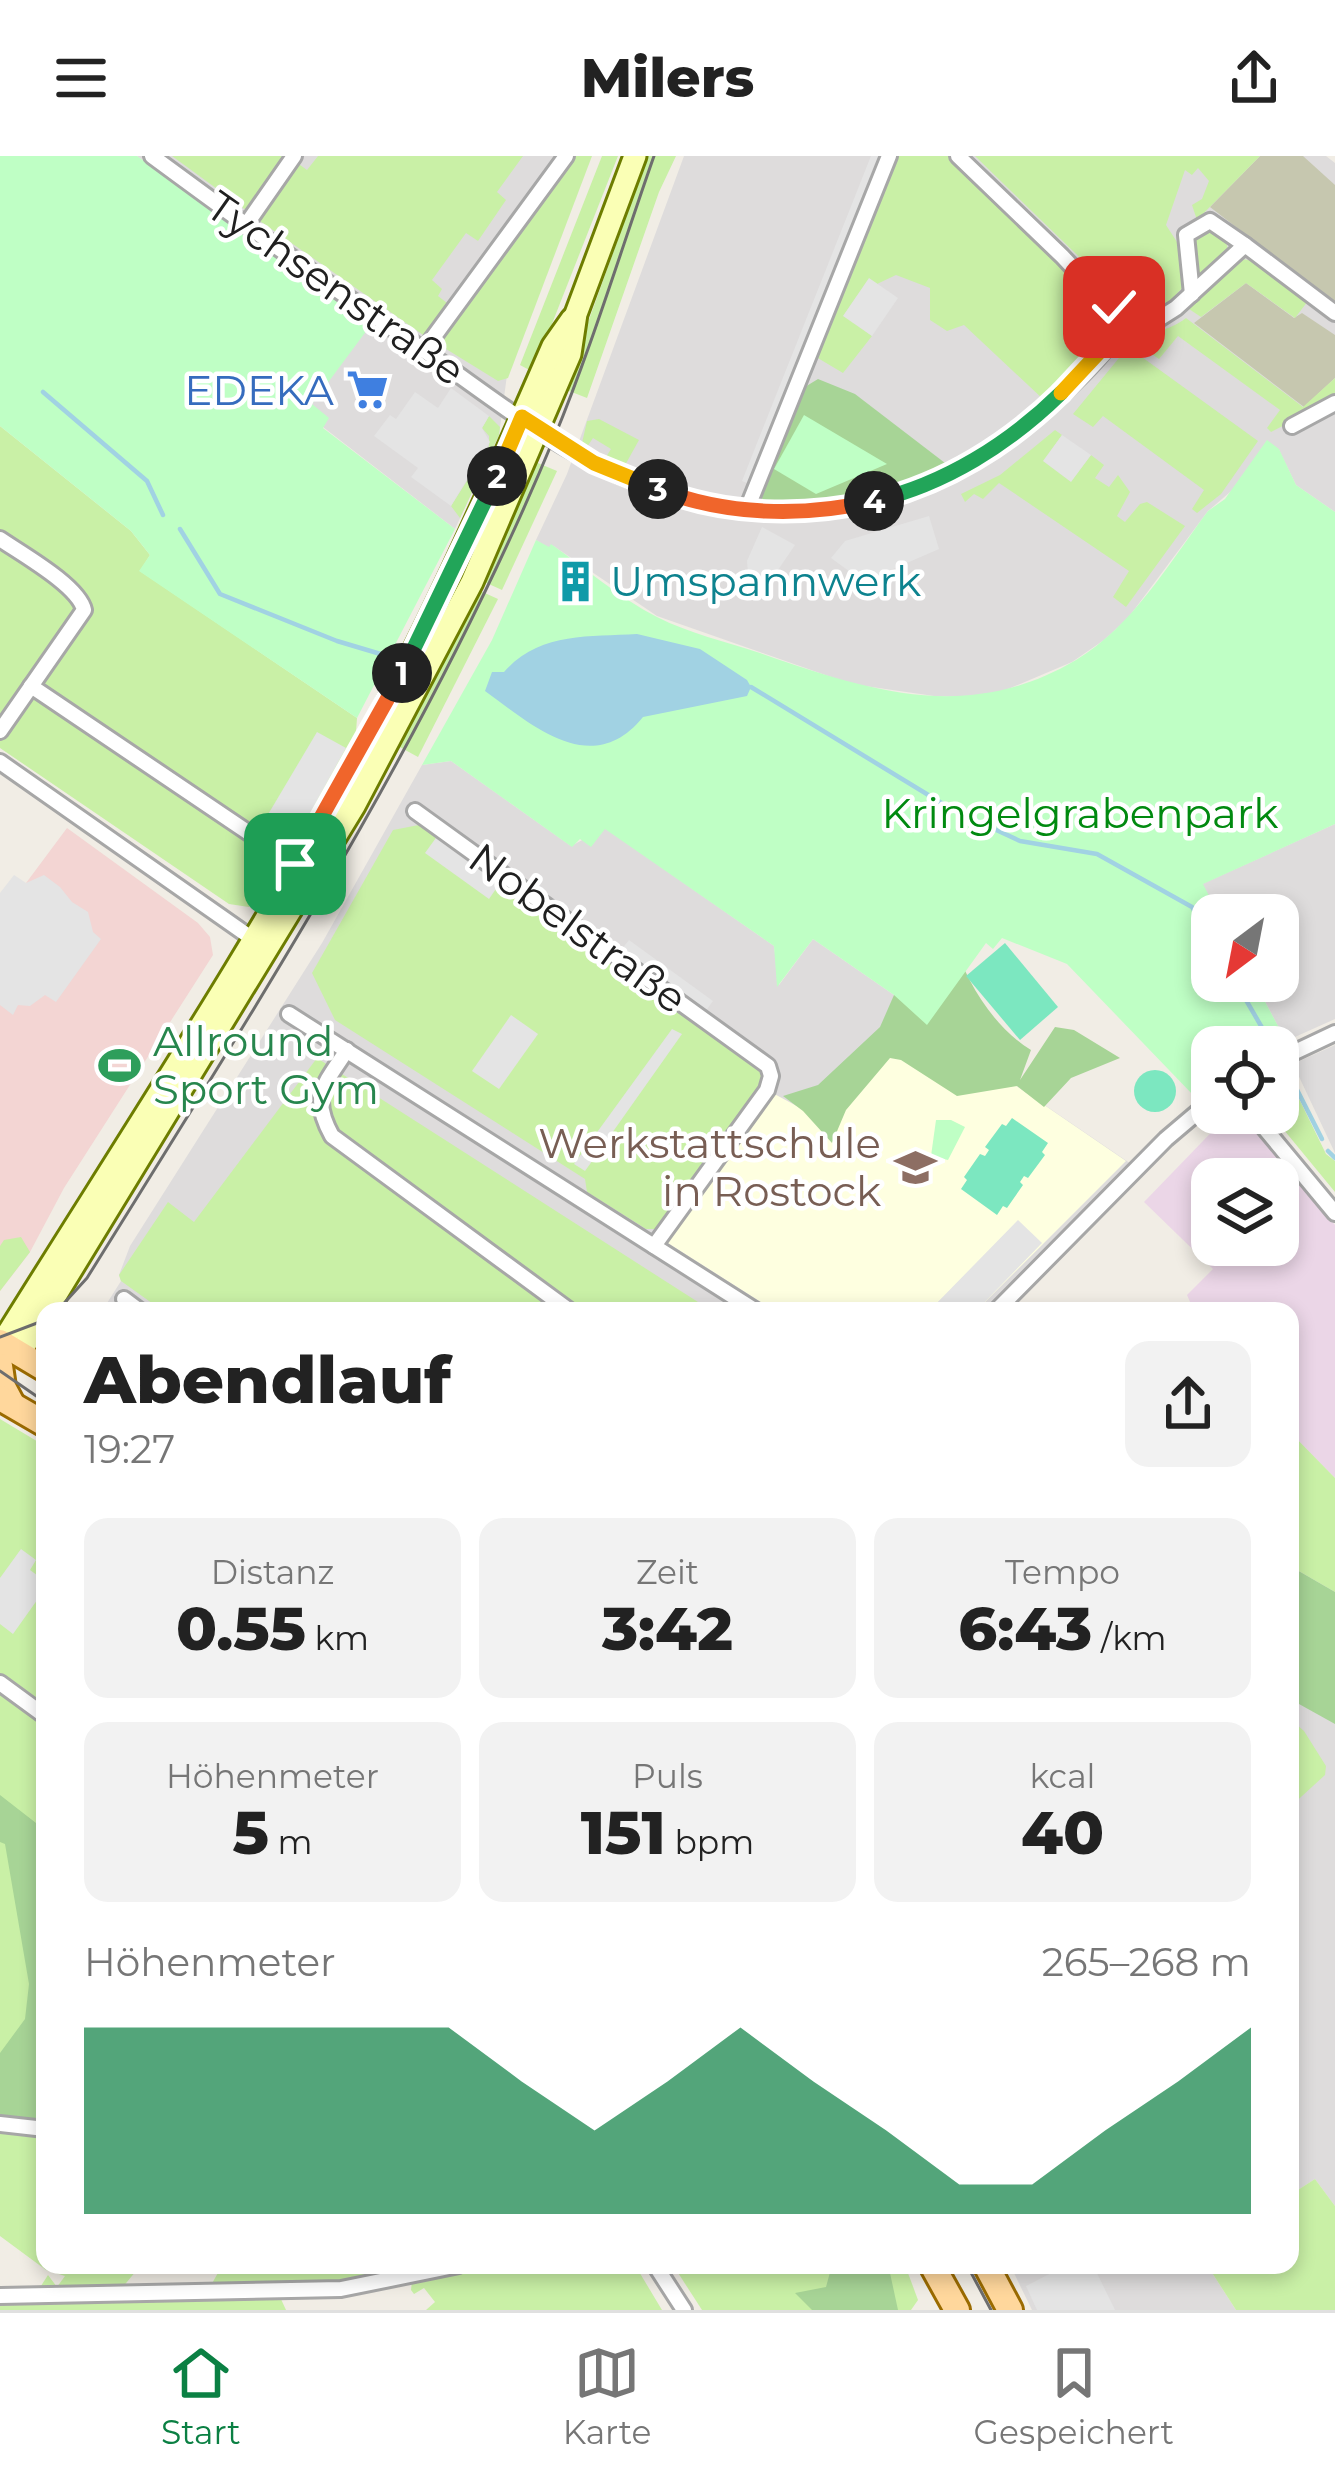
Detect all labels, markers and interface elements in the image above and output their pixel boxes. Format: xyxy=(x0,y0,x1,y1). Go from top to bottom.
icon: menu xyxy=(48,45,114,111)
text: Milers xyxy=(581,45,754,111)
icon: share xyxy=(1221,45,1287,111)
street label: Tychsenstraße xyxy=(197,180,475,396)
pin xyxy=(1063,256,1165,358)
icon: check xyxy=(1081,274,1147,340)
place label: EDEKA xyxy=(184,364,335,416)
supermarket icon: EDEKA xyxy=(345,367,391,413)
pin: 2 xyxy=(467,446,527,506)
text: 2 xyxy=(487,456,507,496)
pin: 3 xyxy=(628,459,688,519)
text: 3 xyxy=(648,469,668,509)
pin: 4 xyxy=(844,471,904,531)
text: 4 xyxy=(863,481,885,521)
place label: Umspannwerk xyxy=(610,555,921,607)
building icon: Umspannwerk xyxy=(553,558,599,604)
pin: 1 xyxy=(372,643,432,703)
text: 1 xyxy=(396,653,408,693)
park label: Kringelgrabenpark xyxy=(882,787,1278,839)
pin xyxy=(244,813,346,915)
icon: arrive xyxy=(262,831,328,897)
street label: Nobelstraße xyxy=(459,832,697,1024)
north arrow xyxy=(1191,894,1299,1002)
map controls xyxy=(1191,894,1299,1266)
place label: Allround Sport Gym xyxy=(153,1015,379,1115)
button: locate xyxy=(1191,1026,1299,1134)
sports icon: Allround Sport Gym xyxy=(96,1042,142,1088)
place label: Werkstattschule in Rostock xyxy=(538,1117,881,1217)
school or university icon: Werkstattschule in Rostock xyxy=(892,1144,938,1190)
button: layers xyxy=(1191,1158,1299,1266)
text: Abendlauf xyxy=(84,1339,451,1420)
button: share xyxy=(1125,1341,1251,1467)
text: 19:27 xyxy=(84,1425,175,1473)
text: Distanz xyxy=(211,1552,334,1592)
text: Zeit xyxy=(636,1552,699,1592)
text: Tempo xyxy=(1005,1552,1120,1592)
text: 0.55 xyxy=(176,1592,306,1665)
text: 3:42 xyxy=(602,1592,733,1665)
text: 6:43 xyxy=(958,1592,1092,1665)
text: km xyxy=(306,1618,369,1658)
text: /km xyxy=(1092,1618,1167,1658)
text: Höhenmeter xyxy=(166,1756,379,1796)
text: Puls xyxy=(632,1756,703,1796)
text: kcal xyxy=(1030,1756,1095,1796)
text: 5 xyxy=(232,1796,269,1869)
text: 151 xyxy=(581,1796,666,1869)
text: 40 xyxy=(1021,1796,1104,1869)
text: m xyxy=(269,1822,313,1862)
text: bpm xyxy=(666,1822,754,1862)
text: Höhenmeter xyxy=(84,1938,336,1986)
text: 265–268 m xyxy=(1042,1938,1251,1986)
tab: Start xyxy=(161,2340,241,2452)
tab: Karte xyxy=(563,2340,652,2452)
tab: Gespeichert xyxy=(974,2340,1174,2452)

